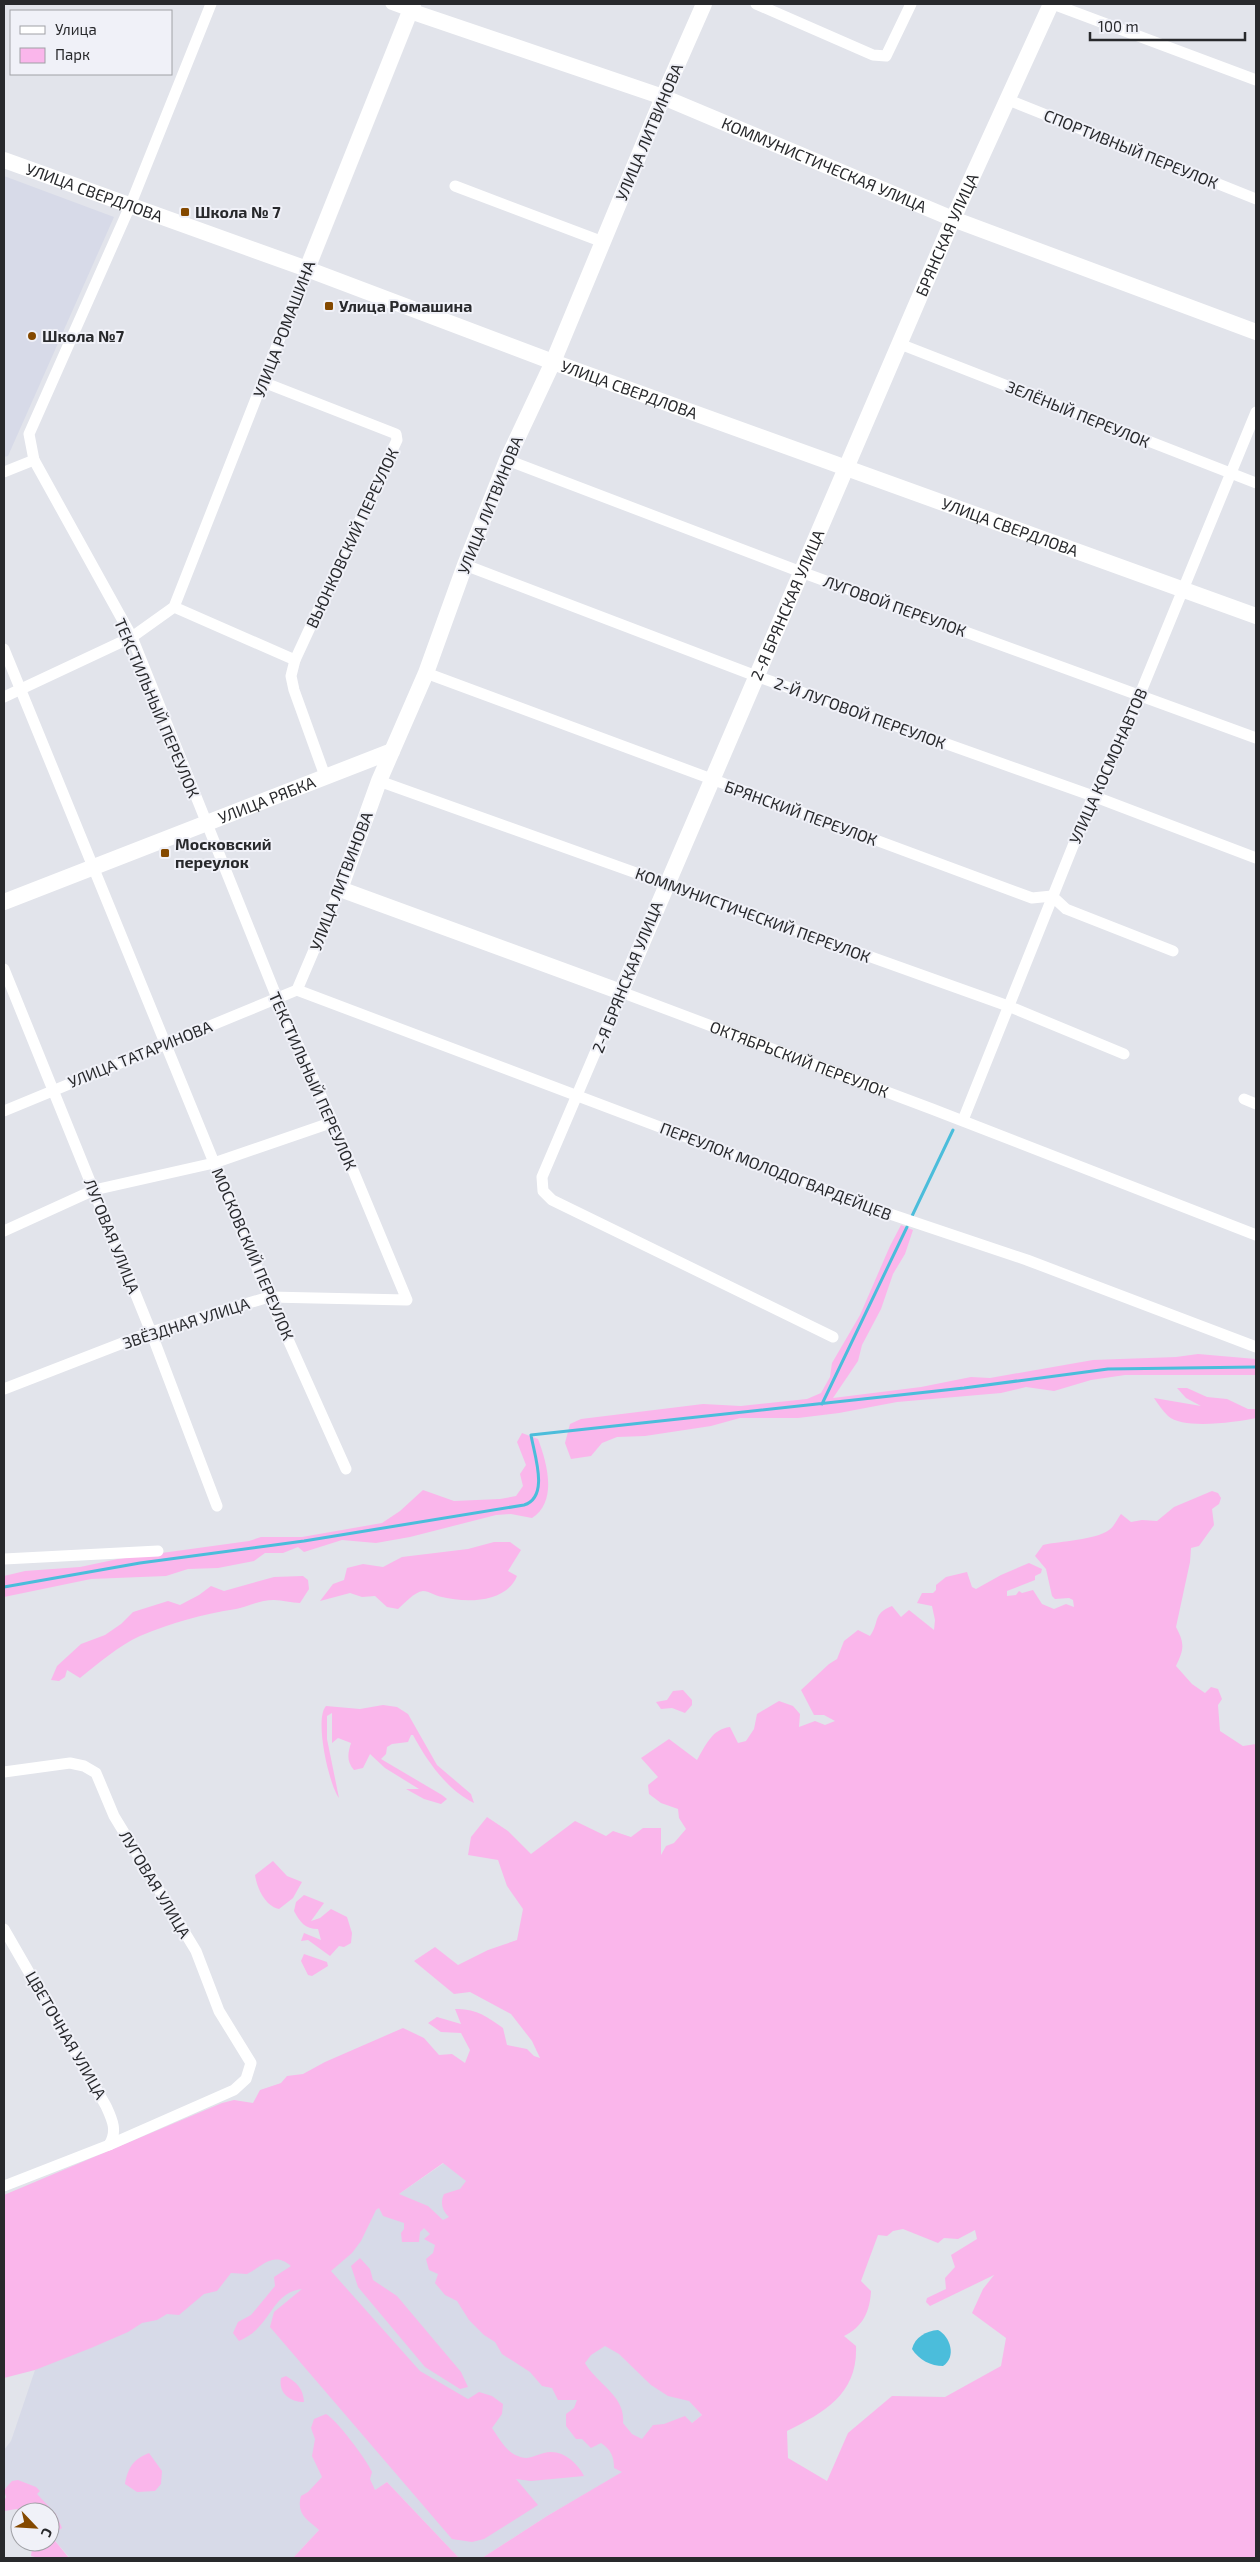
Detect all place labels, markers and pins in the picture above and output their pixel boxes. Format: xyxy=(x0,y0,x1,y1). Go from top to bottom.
place label: Школа № 7 xyxy=(195,202,281,221)
marker: Школа № 7 xyxy=(179,206,191,218)
place label: Улица Ромашина xyxy=(339,296,472,315)
marker: Улица Ромашина xyxy=(323,300,335,312)
place label: Школа №7 xyxy=(42,326,125,345)
marker: Школа №7 xyxy=(26,330,38,342)
place label: Московский переулок xyxy=(175,834,272,871)
marker: Московский переулок xyxy=(159,847,171,859)

